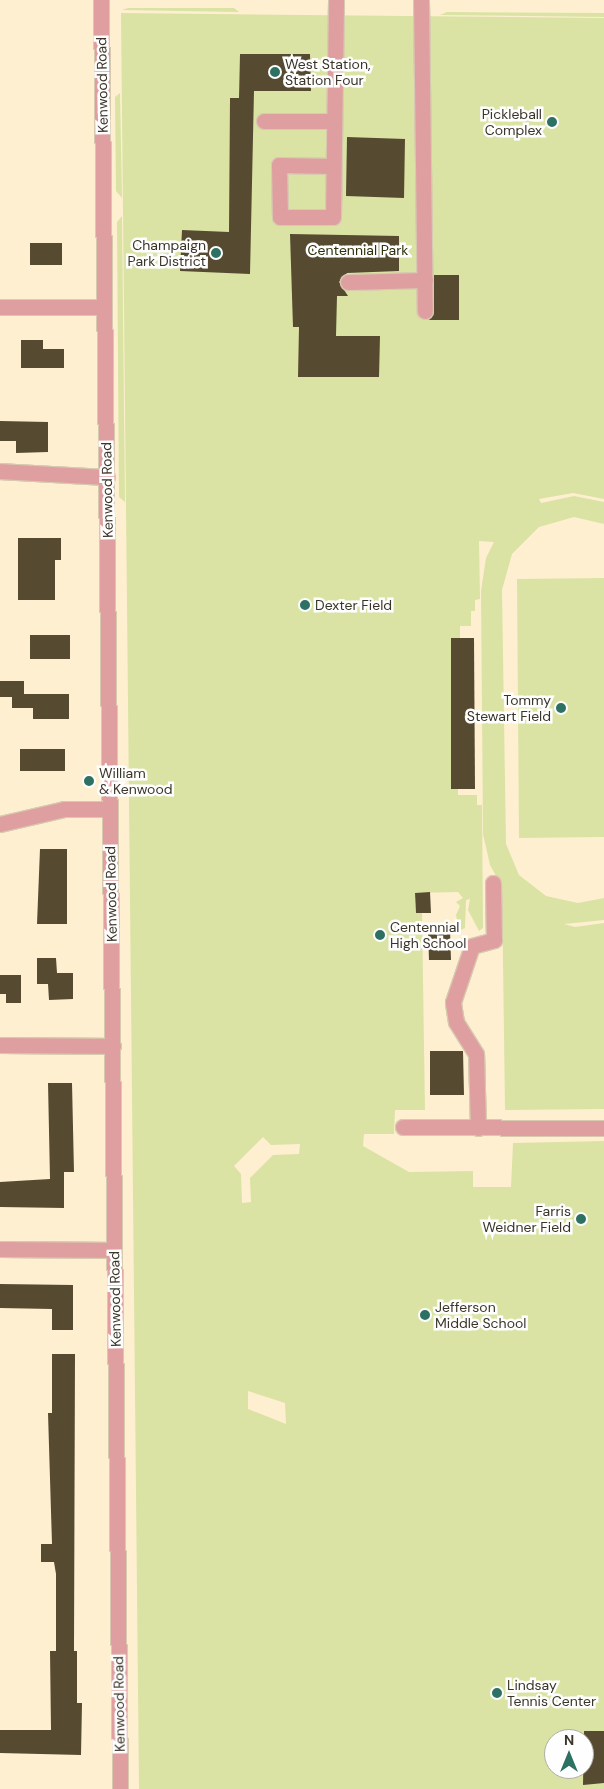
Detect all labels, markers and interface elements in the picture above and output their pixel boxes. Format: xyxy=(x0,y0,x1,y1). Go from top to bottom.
street label: Kenwood Road xyxy=(93,37,111,133)
place label: West Station, Station Four xyxy=(285,56,370,88)
marker: West Station, Station Four xyxy=(269,66,281,78)
place label: Pickleball Complex xyxy=(482,106,542,138)
marker: Pickleball Complex xyxy=(546,116,558,128)
place label: Champaign Park District xyxy=(128,237,206,270)
park label: Centennial Park xyxy=(308,242,408,258)
marker: Champaign Park District xyxy=(210,247,222,259)
street label: Kenwood Road xyxy=(98,442,116,538)
place label: Dexter Field xyxy=(315,597,392,613)
marker: Dexter Field xyxy=(299,599,311,611)
place label: Tommy Stewart Field xyxy=(467,692,551,724)
marker: Tommy Stewart Field xyxy=(555,702,567,714)
place label: William & Kenwood xyxy=(99,765,172,798)
marker: William & Kenwood xyxy=(83,775,95,787)
street label: Kenwood Road xyxy=(102,846,120,942)
place label: Centennial High School xyxy=(390,919,466,952)
marker: Centennial High School xyxy=(374,929,386,941)
place label: Farris Weidner Field xyxy=(482,1203,571,1236)
marker: Farris Weidner Field xyxy=(575,1213,587,1225)
street label: Kenwood Road xyxy=(106,1251,124,1347)
place label: Jefferson Middle School xyxy=(435,1299,526,1331)
marker: Jefferson Middle School xyxy=(419,1309,431,1321)
street label: Kenwood Road xyxy=(110,1656,128,1752)
place label: Lindsay Tennis Center xyxy=(507,1677,596,1710)
marker: Lindsay Tennis Center xyxy=(491,1687,503,1699)
north arrow xyxy=(544,1729,594,1779)
text: N xyxy=(564,1731,574,1749)

